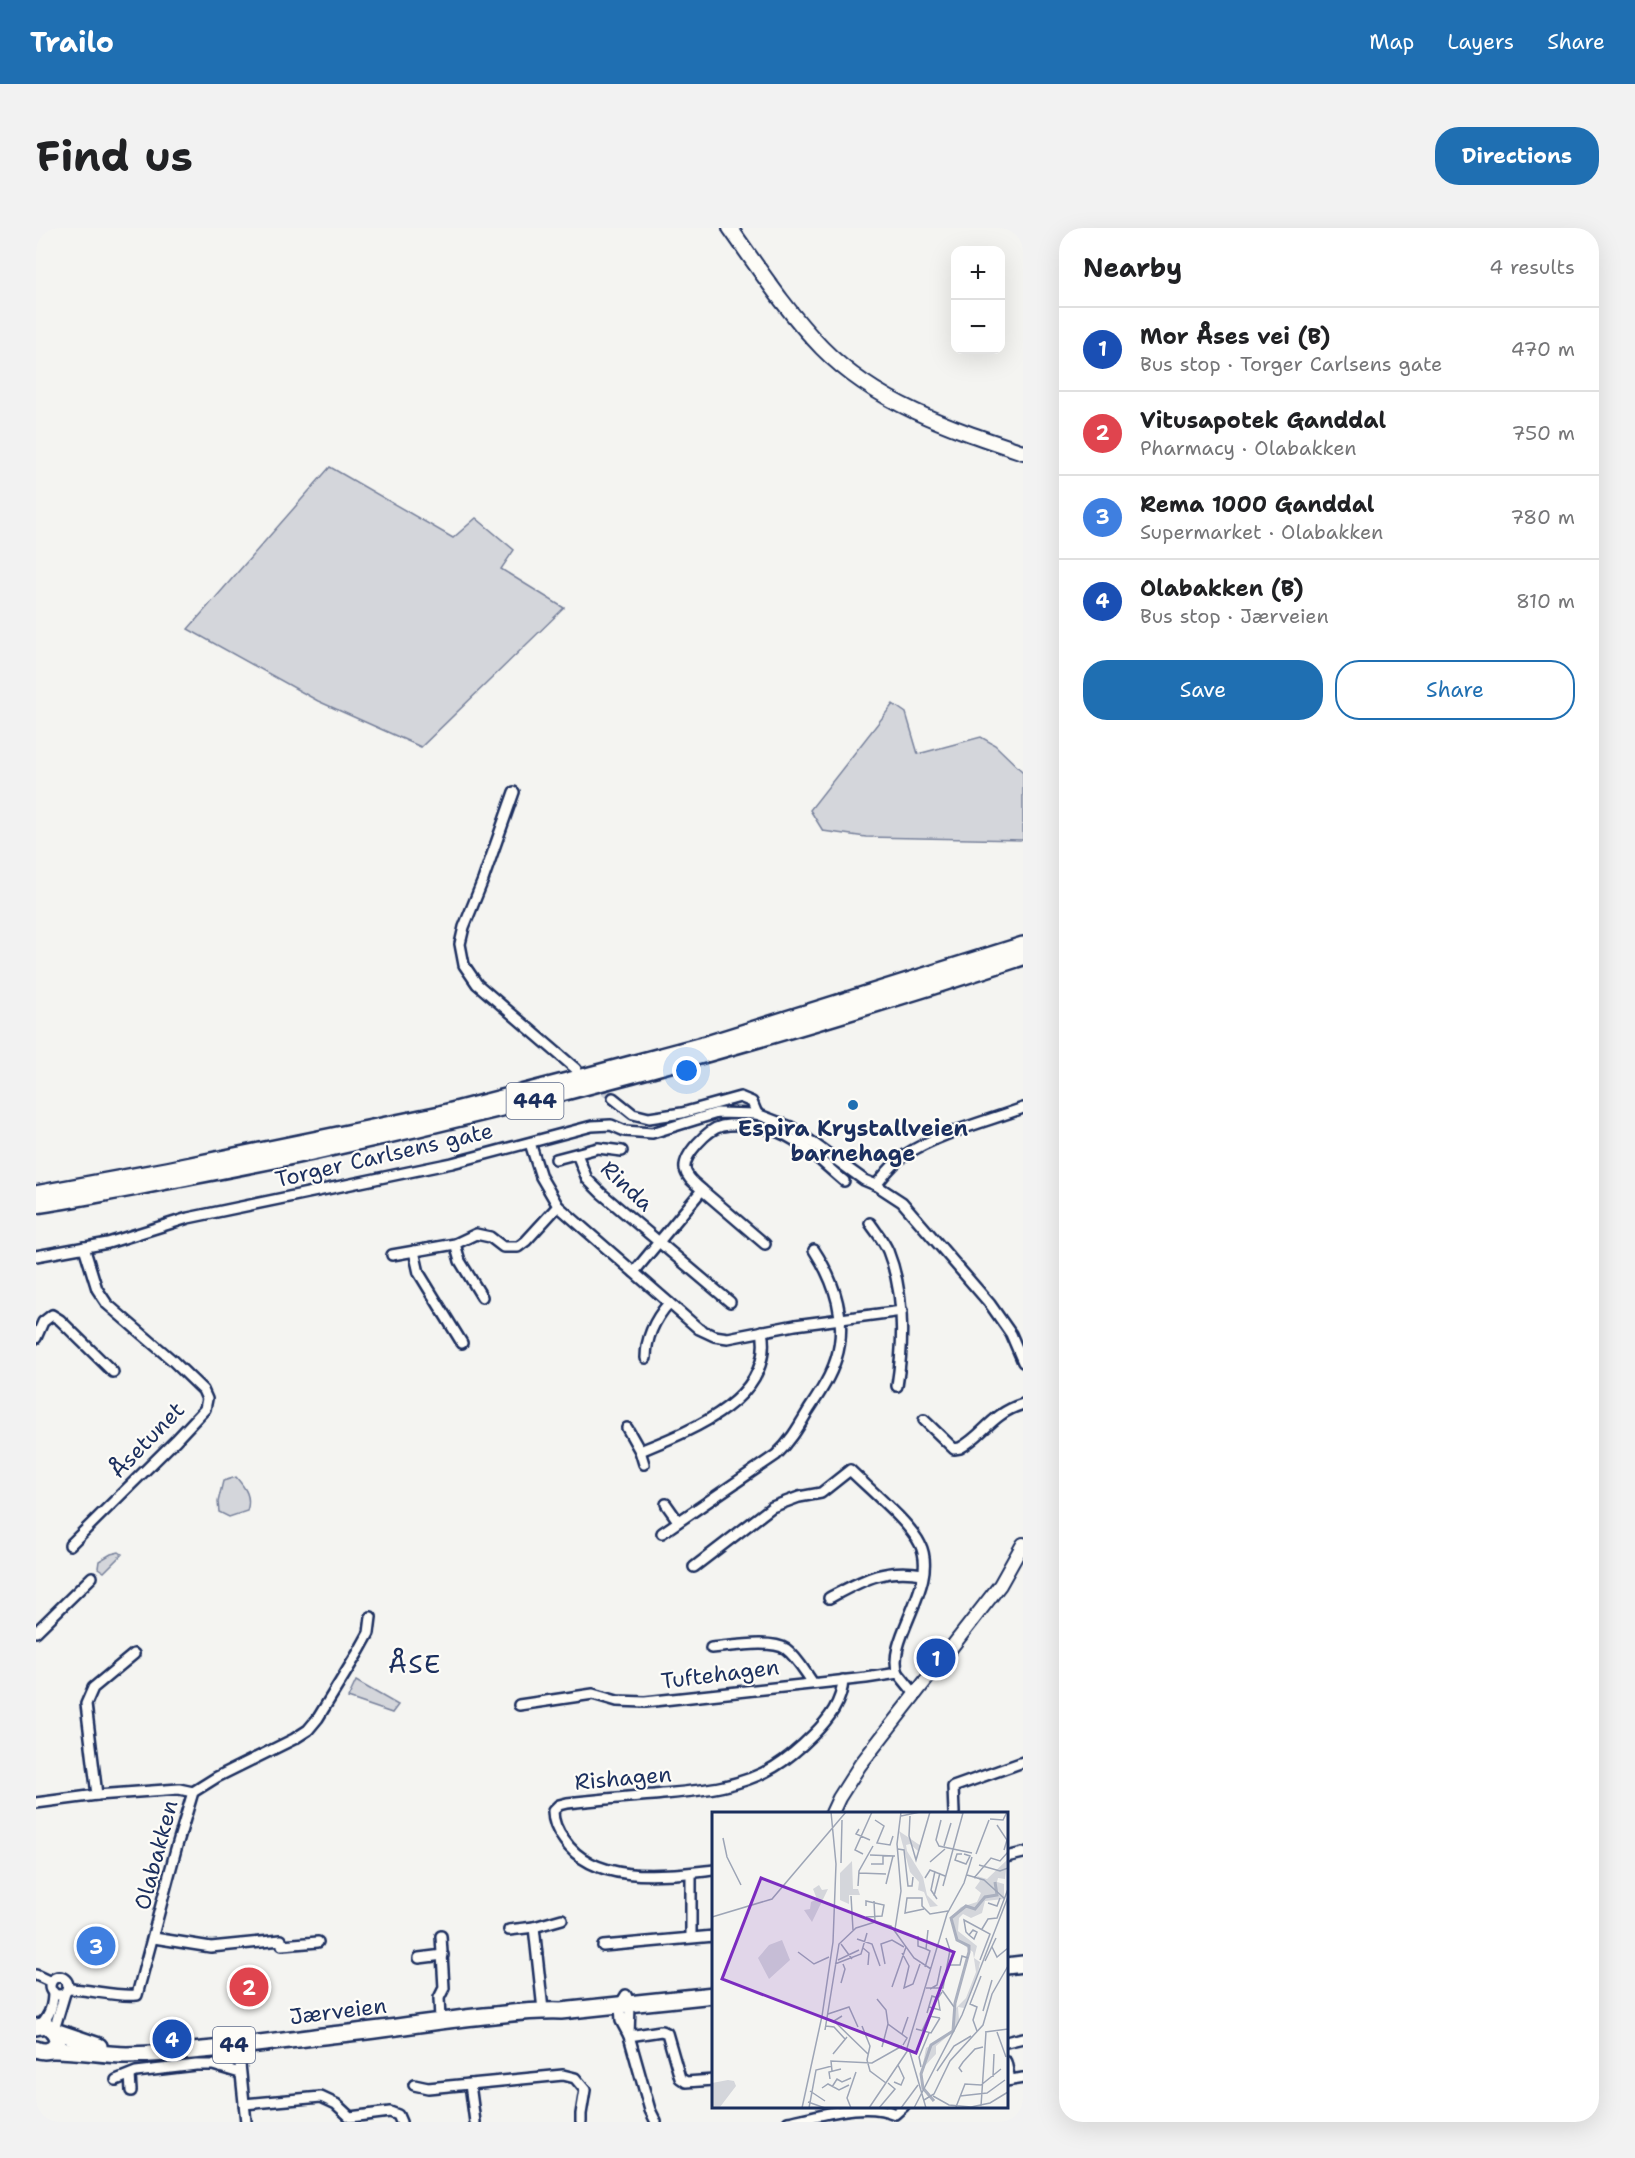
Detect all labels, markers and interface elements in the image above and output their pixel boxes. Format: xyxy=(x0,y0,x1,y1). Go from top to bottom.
text: Trailo xyxy=(30,23,114,61)
text: Map xyxy=(1369,28,1414,56)
text: Layers xyxy=(1447,28,1514,56)
text: Share xyxy=(1547,28,1605,56)
button: Directions xyxy=(1435,127,1599,185)
text: Find us xyxy=(36,128,193,184)
map controls xyxy=(951,246,1005,354)
button: + xyxy=(951,246,1005,300)
text: Nearby xyxy=(1083,250,1182,285)
text: 4 results xyxy=(1489,254,1575,280)
button: − xyxy=(951,300,1005,354)
text: Mor Åses vei (B) xyxy=(1140,322,1330,351)
text: 1 xyxy=(1098,336,1107,362)
text: 470 m xyxy=(1511,336,1575,362)
text: Bus stop · Torger Carlsens gate xyxy=(1140,351,1442,377)
text: Vitusapotek Ganddal xyxy=(1140,406,1386,435)
text: 2 xyxy=(1096,420,1110,446)
text: 750 m xyxy=(1512,420,1575,446)
text: Pharmacy · Olabakken xyxy=(1140,435,1357,461)
text: Rema 1000 Ganddal xyxy=(1140,490,1374,519)
text: 3 xyxy=(1096,504,1110,530)
text: 780 m xyxy=(1510,504,1575,530)
text: Supermarket · Olabakken xyxy=(1140,519,1383,545)
text: Olabakken (B) xyxy=(1140,574,1304,603)
text: 4 xyxy=(1096,588,1110,614)
text: 810 m xyxy=(1516,588,1575,614)
text: Bus stop · Jærveien xyxy=(1140,603,1329,629)
button: Save xyxy=(1083,660,1323,720)
button: Share xyxy=(1335,660,1575,720)
your location xyxy=(672,1056,701,1085)
road number: 444 xyxy=(506,1083,564,1119)
marker: Espira Krystallveien barnehage xyxy=(846,1098,860,1112)
place label: Espira Krystallveien barnehage xyxy=(738,1114,969,1168)
street label: Torger Carlsens gate xyxy=(272,1116,496,1194)
street label: Rinda xyxy=(594,1154,660,1218)
street label: Åsetunet xyxy=(103,1396,191,1484)
pin: 1 xyxy=(916,1636,956,1680)
district label: ÅSE xyxy=(388,1646,442,1681)
street label: Tuftehagen xyxy=(659,1652,781,1696)
street label: Rishagen xyxy=(573,1759,673,1797)
street label: Olabakken xyxy=(127,1797,185,1913)
inset map xyxy=(712,1812,1008,2107)
pin: 3 xyxy=(76,1924,116,1968)
pin: 2 xyxy=(230,1964,268,2010)
street label: Jærveien xyxy=(288,1991,388,2031)
pin: 4 xyxy=(152,2016,192,2062)
road number: 44 xyxy=(213,2027,255,2063)

